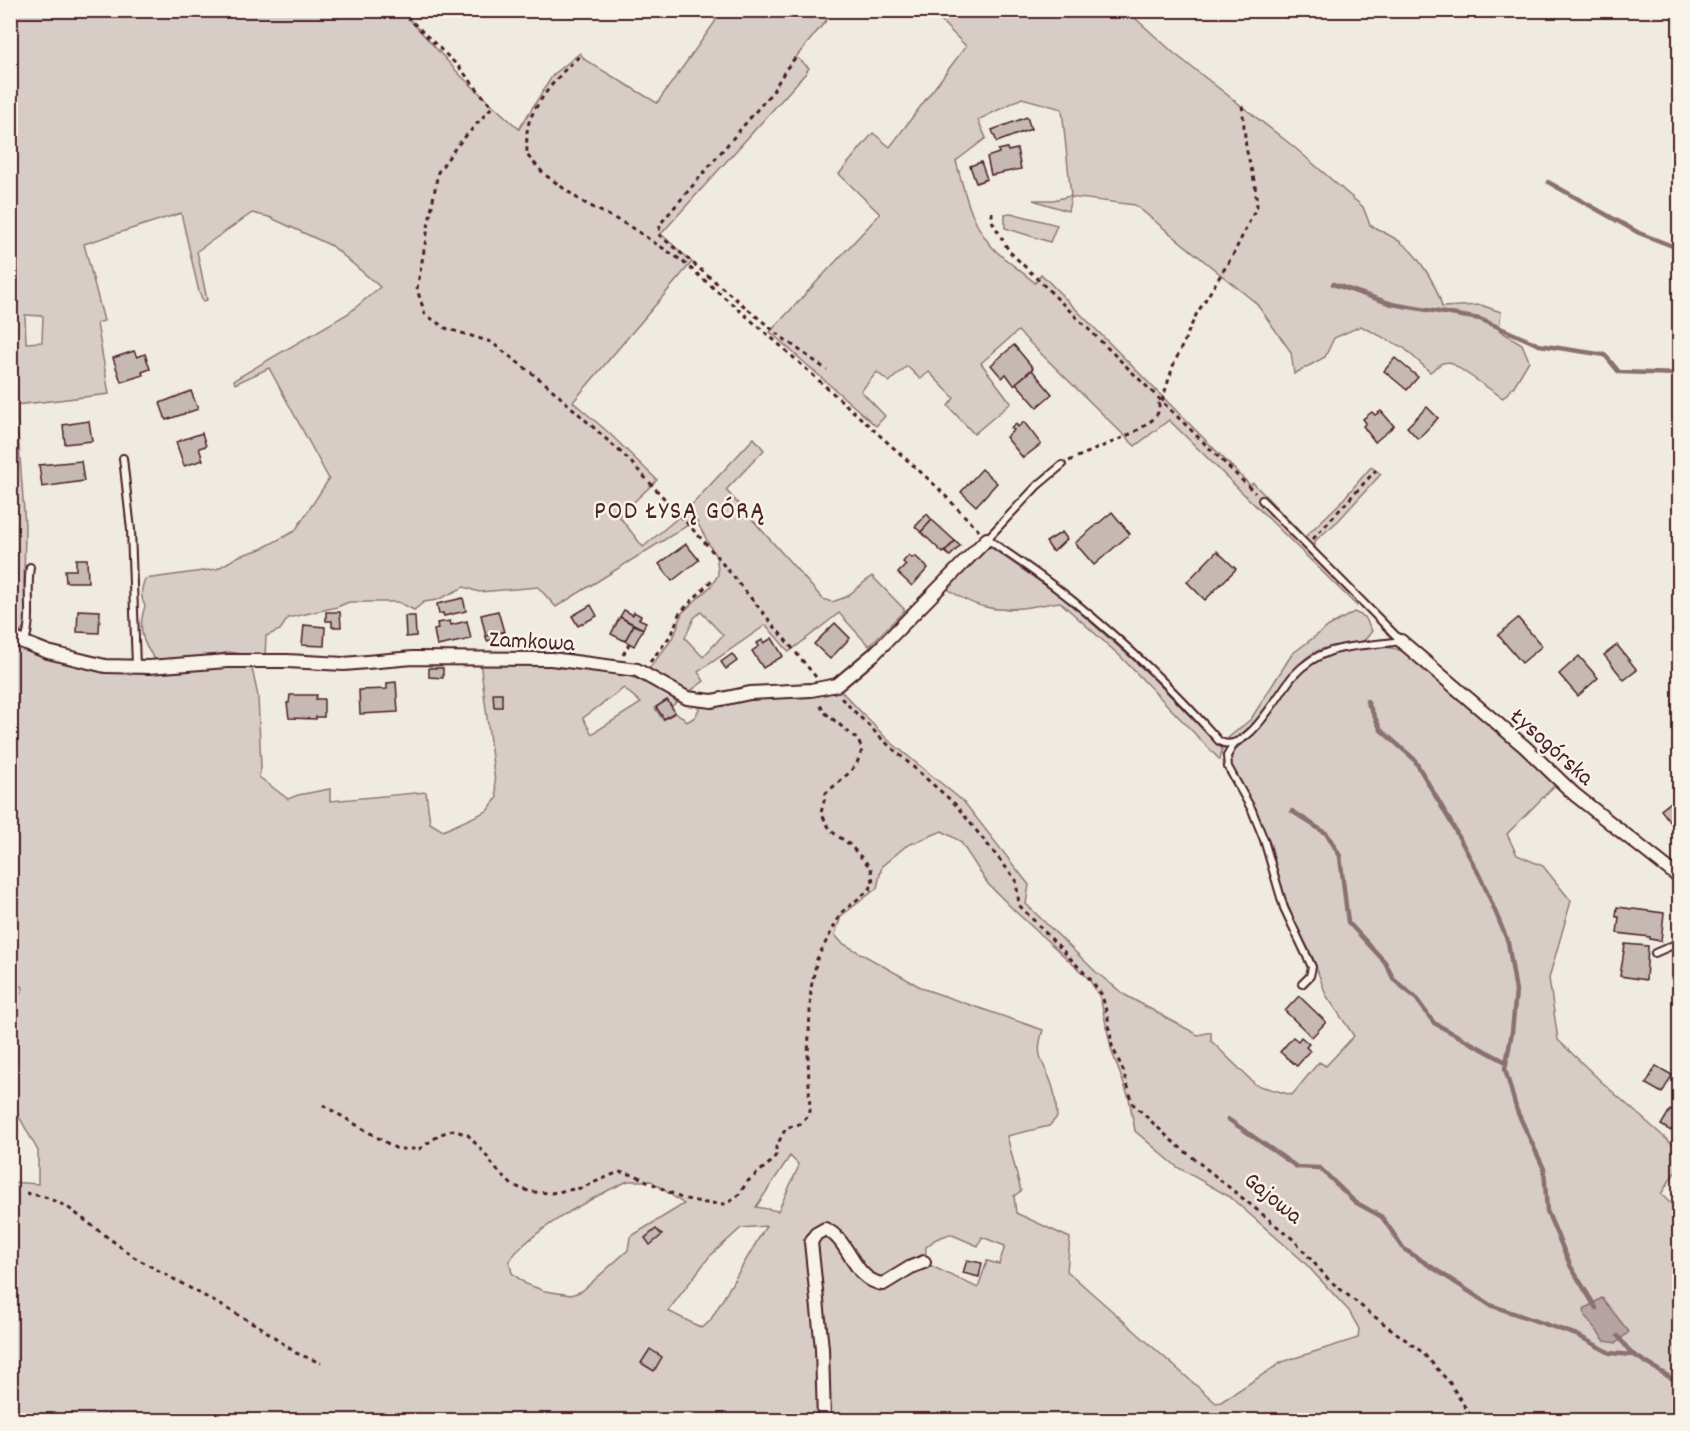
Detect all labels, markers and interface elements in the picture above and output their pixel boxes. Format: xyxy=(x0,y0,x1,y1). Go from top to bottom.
district label: POD ŁYSĄ GÓRĄ xyxy=(594,494,766,531)
street label: Zamkowa xyxy=(488,624,576,662)
street label: Łysogórska xyxy=(1501,701,1601,795)
street label: Gajowa xyxy=(1235,1165,1309,1234)

